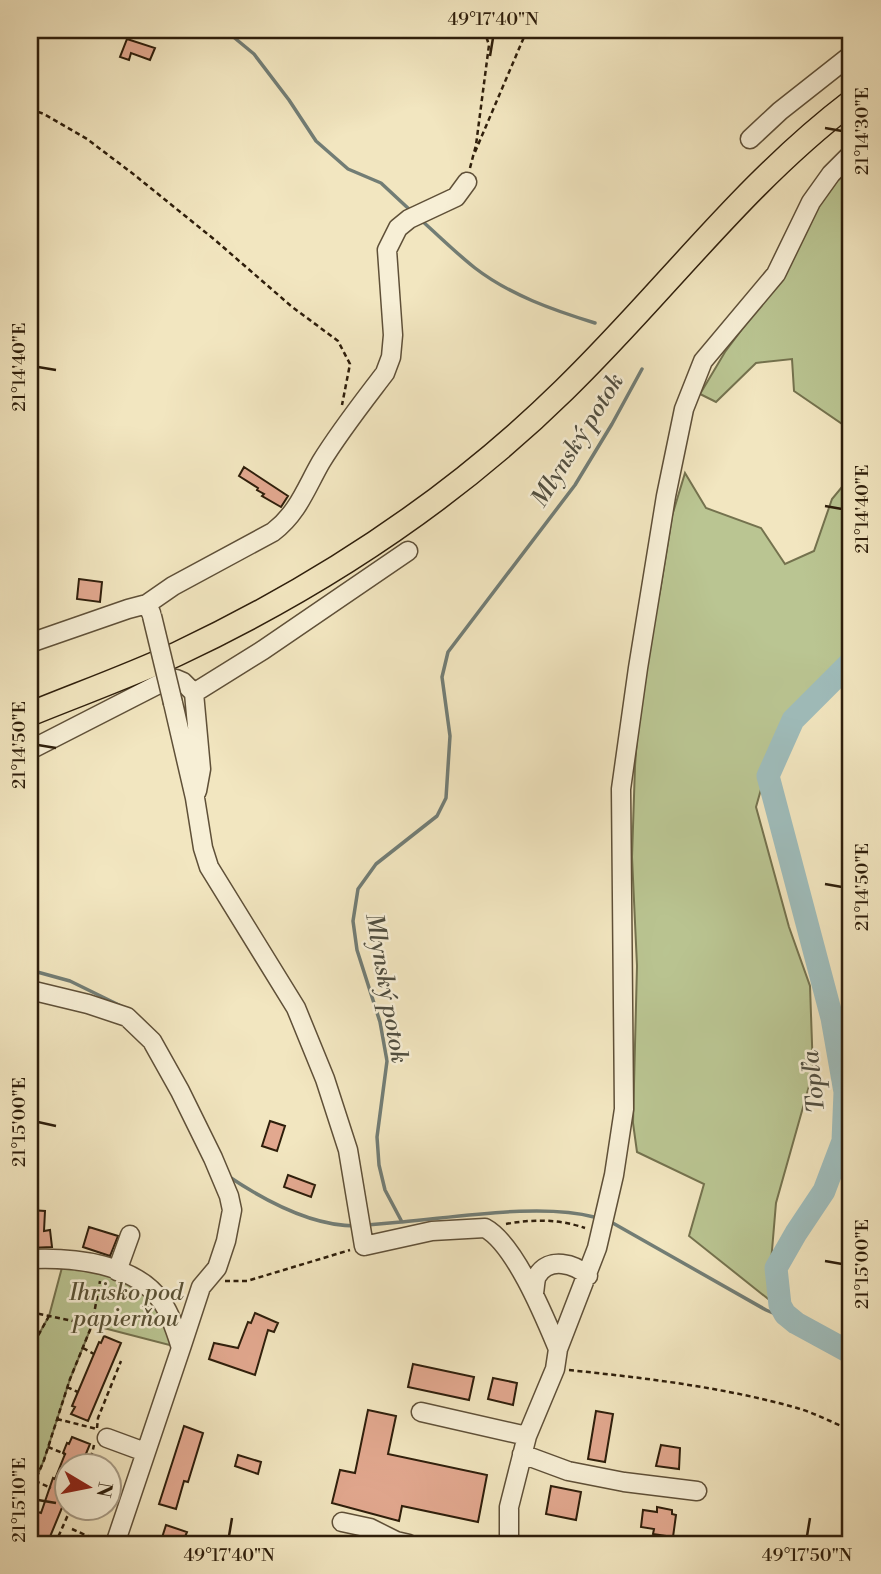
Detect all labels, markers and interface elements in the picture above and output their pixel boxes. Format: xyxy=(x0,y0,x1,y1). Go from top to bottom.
text: 49°17'40"N xyxy=(447,8,539,31)
text: 21°14'30"E xyxy=(851,87,874,175)
text: 21°14'40"E xyxy=(8,323,31,411)
water label: Mlynský potok xyxy=(525,368,631,513)
text: 21°14'40"E xyxy=(851,465,874,553)
text: 21°14'50"E xyxy=(8,701,31,789)
text: 21°14'50"E xyxy=(851,843,874,931)
water label: Mlynský potok xyxy=(358,911,414,1066)
water label: Topľa xyxy=(796,1049,832,1115)
text: 21°15'00"E xyxy=(8,1077,31,1167)
text: 21°15'00"E xyxy=(851,1219,874,1309)
park label: Ihrisko pod papierňou xyxy=(68,1279,184,1333)
north arrow xyxy=(52,1452,122,1522)
text: 21°15'10"E xyxy=(8,1457,31,1543)
text: N xyxy=(91,1480,117,1499)
text: 49°17'40"N xyxy=(183,1544,275,1567)
text: 49°17'50"N xyxy=(762,1544,853,1567)

